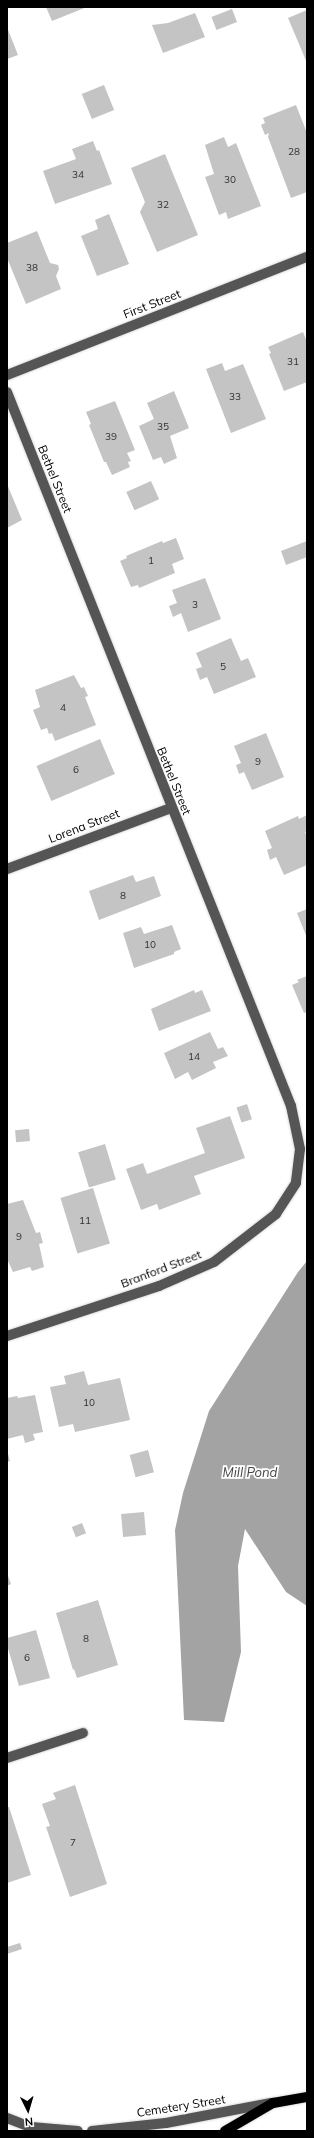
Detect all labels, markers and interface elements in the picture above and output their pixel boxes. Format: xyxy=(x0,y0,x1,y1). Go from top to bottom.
house number: 28 xyxy=(288,146,300,158)
house number: 34 xyxy=(72,169,84,181)
house number: 30 xyxy=(224,174,236,186)
house number: 32 xyxy=(157,199,169,211)
house number: 38 xyxy=(26,262,38,274)
street label: First Street xyxy=(121,286,183,322)
house number: 31 xyxy=(287,356,299,368)
house number: 33 xyxy=(229,391,241,403)
house number: 35 xyxy=(157,421,169,433)
house number: 39 xyxy=(105,431,117,443)
street label: Bethel Street xyxy=(35,443,75,515)
house number: 1 xyxy=(148,555,154,567)
house number: 3 xyxy=(192,599,198,611)
house number: 5 xyxy=(220,661,226,673)
house number: 4 xyxy=(60,702,66,714)
street label: Bethel Street xyxy=(154,745,194,817)
house number: 9 xyxy=(255,756,261,768)
house number: 6 xyxy=(73,764,79,776)
street label: Lorena Street xyxy=(47,806,121,846)
house number: 8 xyxy=(120,890,126,902)
house number: 10 xyxy=(144,939,156,951)
house number: 14 xyxy=(188,1051,200,1063)
house number: 11 xyxy=(79,1215,91,1227)
house number: 9 xyxy=(16,1231,22,1243)
street label: Branford Street xyxy=(119,1247,203,1291)
house number: 10 xyxy=(83,1397,95,1409)
water label: Mill Pond xyxy=(223,1464,277,1480)
house number: 8 xyxy=(83,1633,89,1645)
house number: 6 xyxy=(24,1652,30,1664)
house number: 7 xyxy=(70,1837,76,1849)
north arrow xyxy=(8,2090,48,2130)
street label: Cemetery Street xyxy=(136,2092,226,2120)
text: N xyxy=(24,2115,34,2129)

